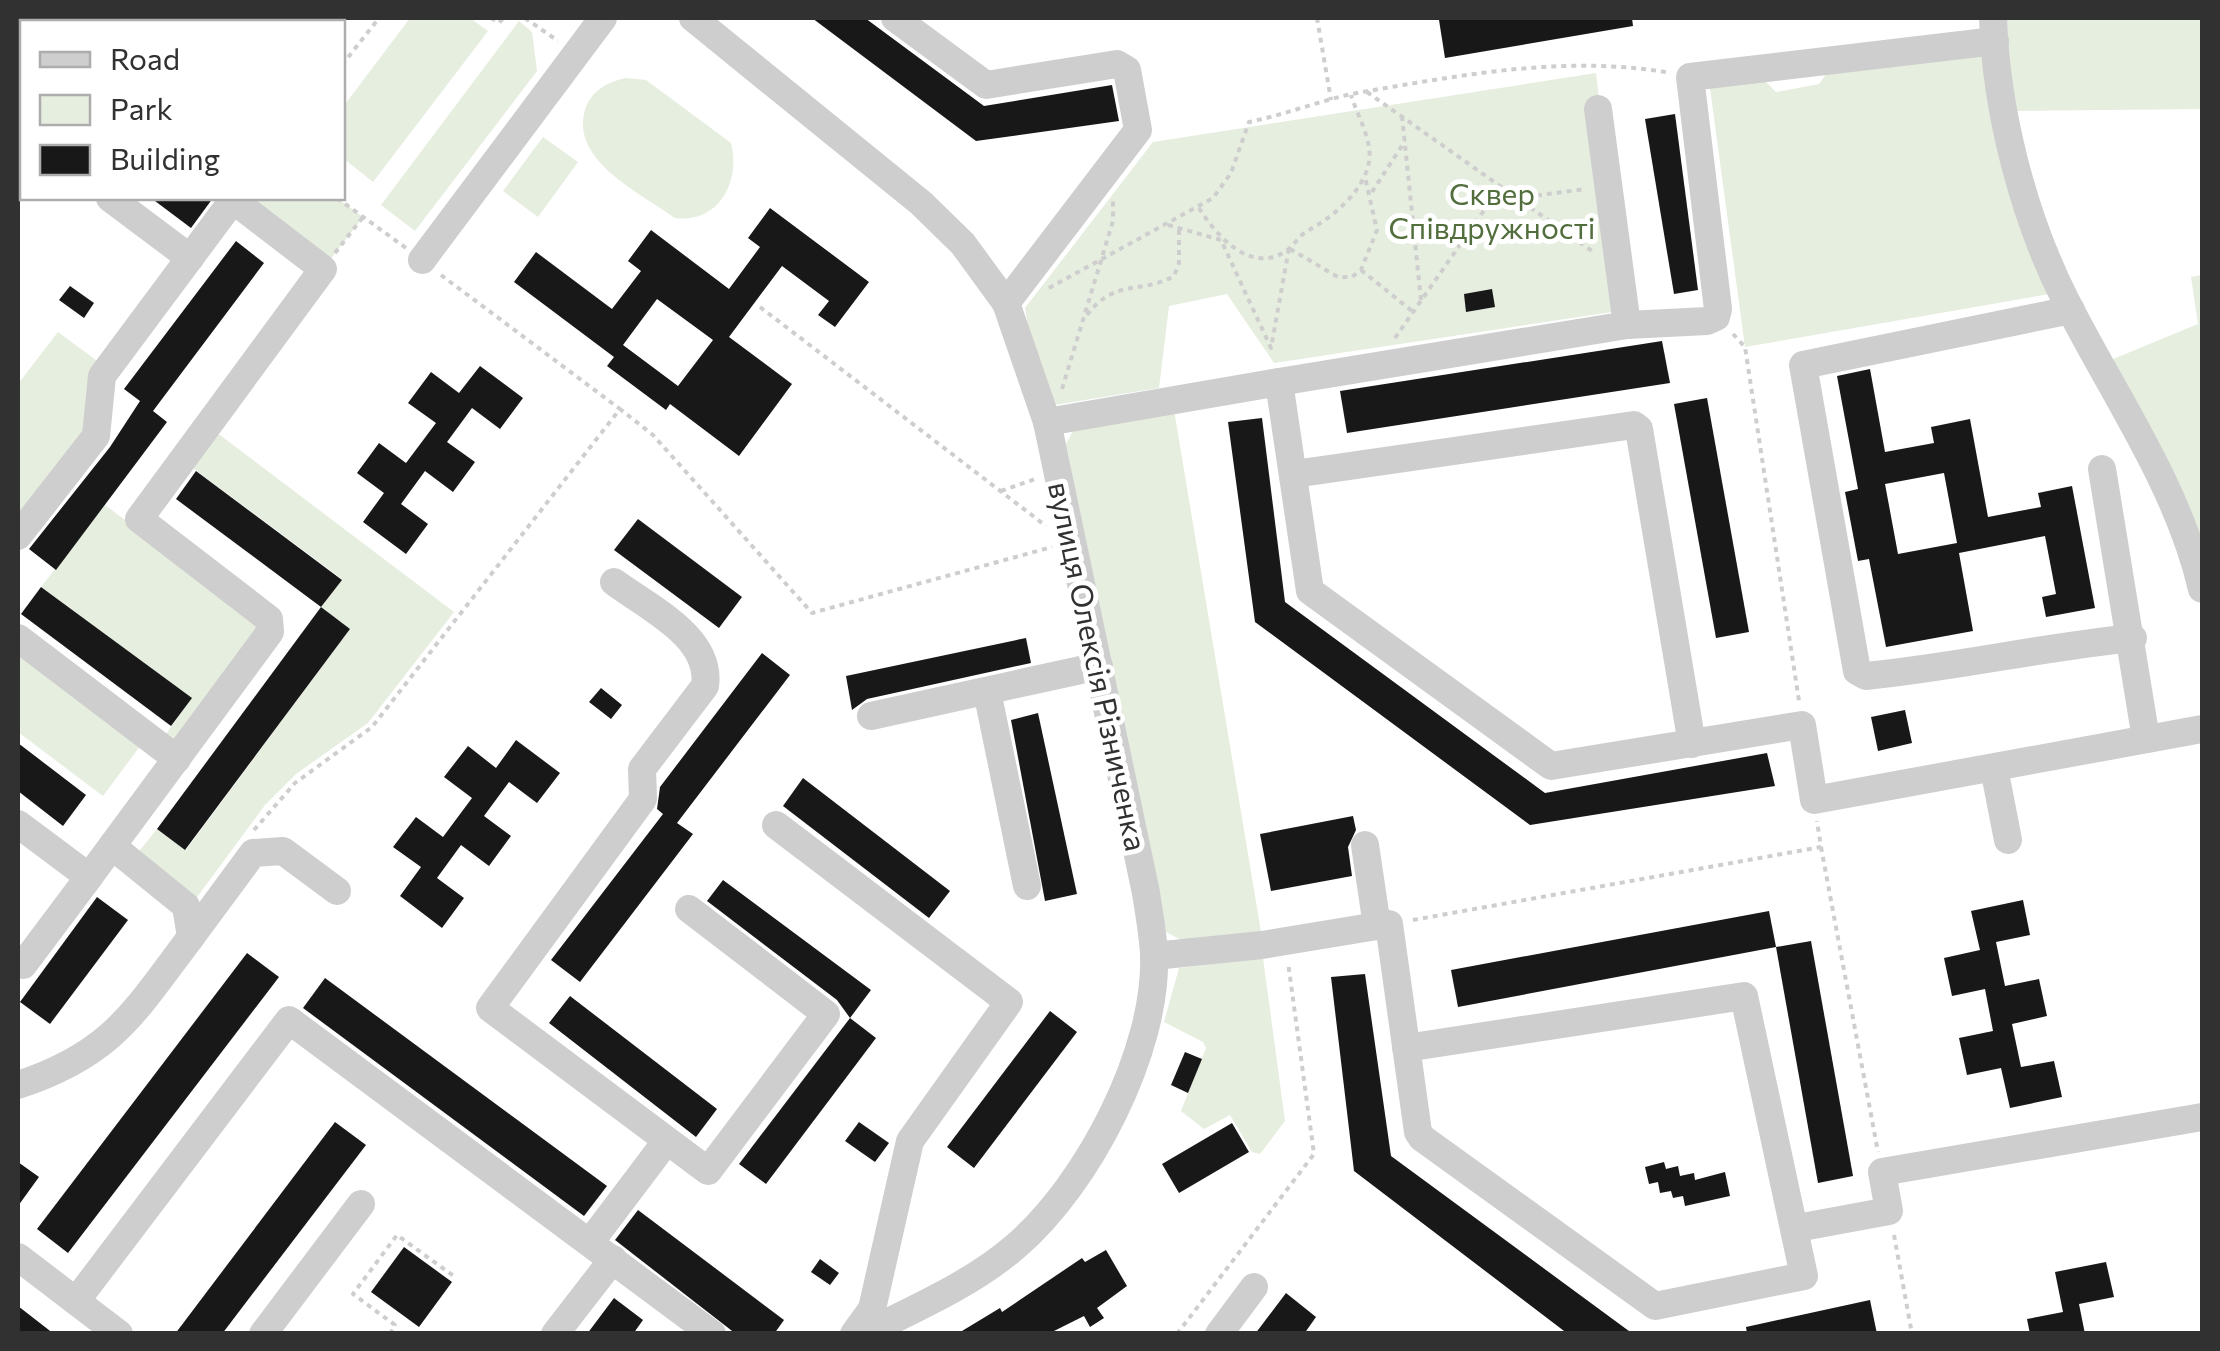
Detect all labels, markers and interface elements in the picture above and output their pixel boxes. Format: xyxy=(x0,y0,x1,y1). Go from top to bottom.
legend xyxy=(20,20,345,200)
text: Road xyxy=(110,39,180,76)
text: Park xyxy=(110,89,173,126)
text: Building xyxy=(110,139,220,176)
park label: Сквер Співдружності xyxy=(1389,174,1595,245)
street label: вулиця Олексія Різниченка xyxy=(1042,478,1156,854)

